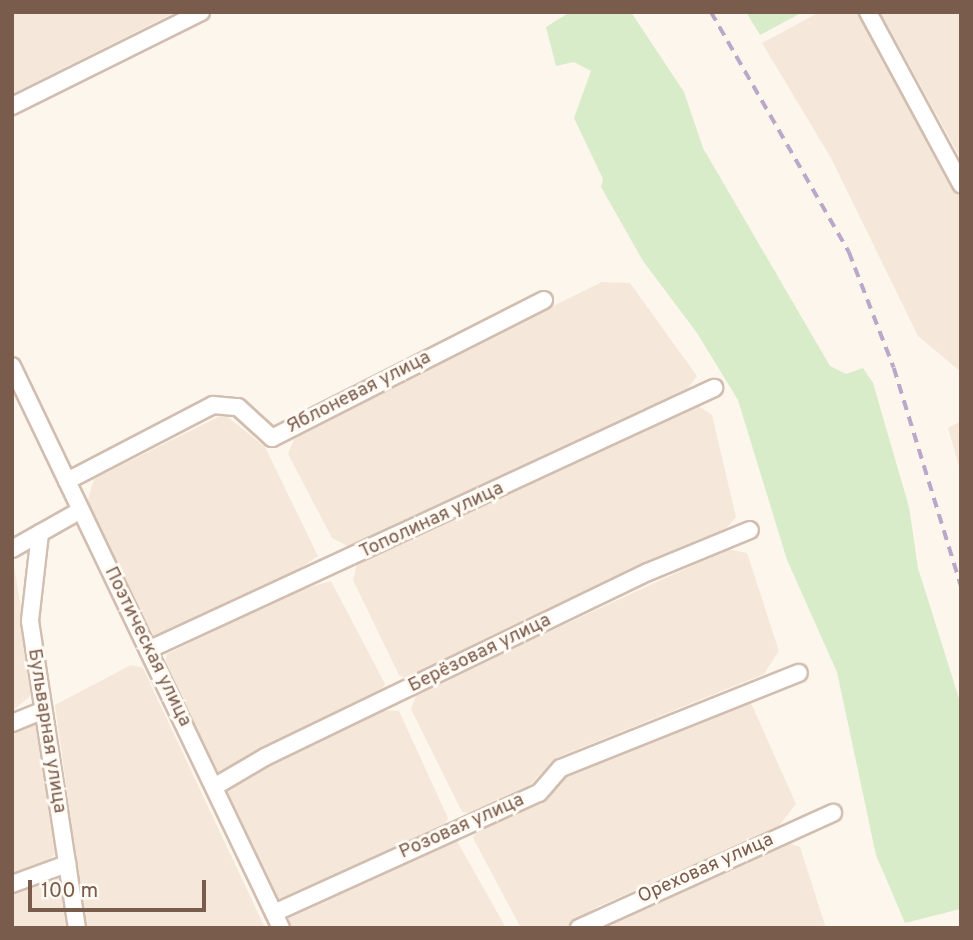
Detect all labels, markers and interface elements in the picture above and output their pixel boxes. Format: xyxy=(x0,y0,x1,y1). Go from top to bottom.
street label: Яблоневая улица xyxy=(283,347,435,439)
street label: Тополиная улица xyxy=(356,478,508,564)
street label: Поэтическая улица xyxy=(98,563,196,731)
street label: Берёзовая улица xyxy=(405,610,555,698)
street label: Бульварная улица xyxy=(22,647,70,815)
street label: Розовая улица xyxy=(396,789,528,865)
street label: Ореховая улица xyxy=(635,829,777,909)
scale bar xyxy=(32,866,210,910)
text: 100 m xyxy=(41,878,98,905)

